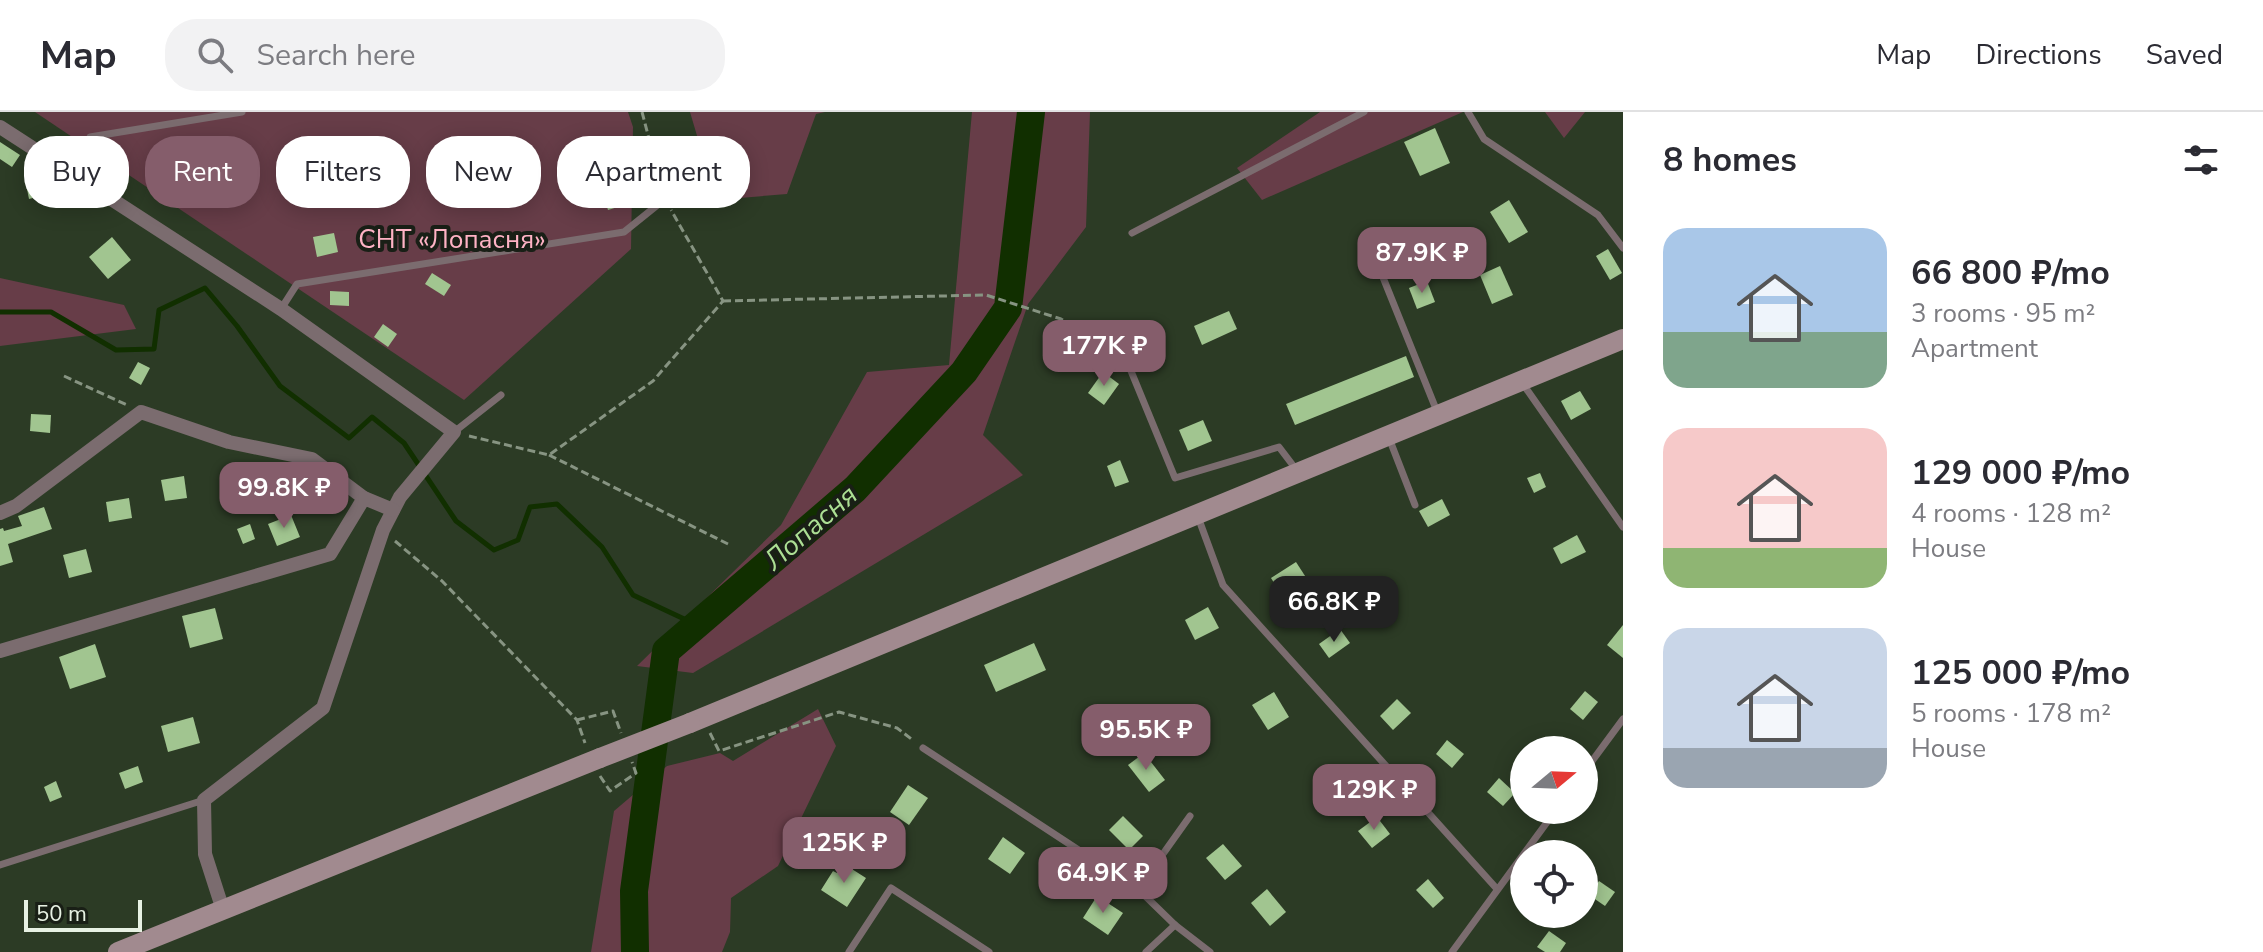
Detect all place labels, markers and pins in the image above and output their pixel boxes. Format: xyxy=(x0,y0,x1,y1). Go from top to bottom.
pin: 87.9K ₽ xyxy=(1348,227,1496,295)
pin: 177K ₽ xyxy=(1039,320,1169,388)
pin: 99.8K ₽ xyxy=(210,462,358,530)
pin: 66.8K ₽ xyxy=(1260,576,1408,644)
pin: 95.5K ₽ xyxy=(1072,704,1220,772)
pin: 129K ₽ xyxy=(1309,764,1439,832)
pin: 125K ₽ xyxy=(779,817,909,885)
pin: 64.9K ₽ xyxy=(1029,847,1177,915)

